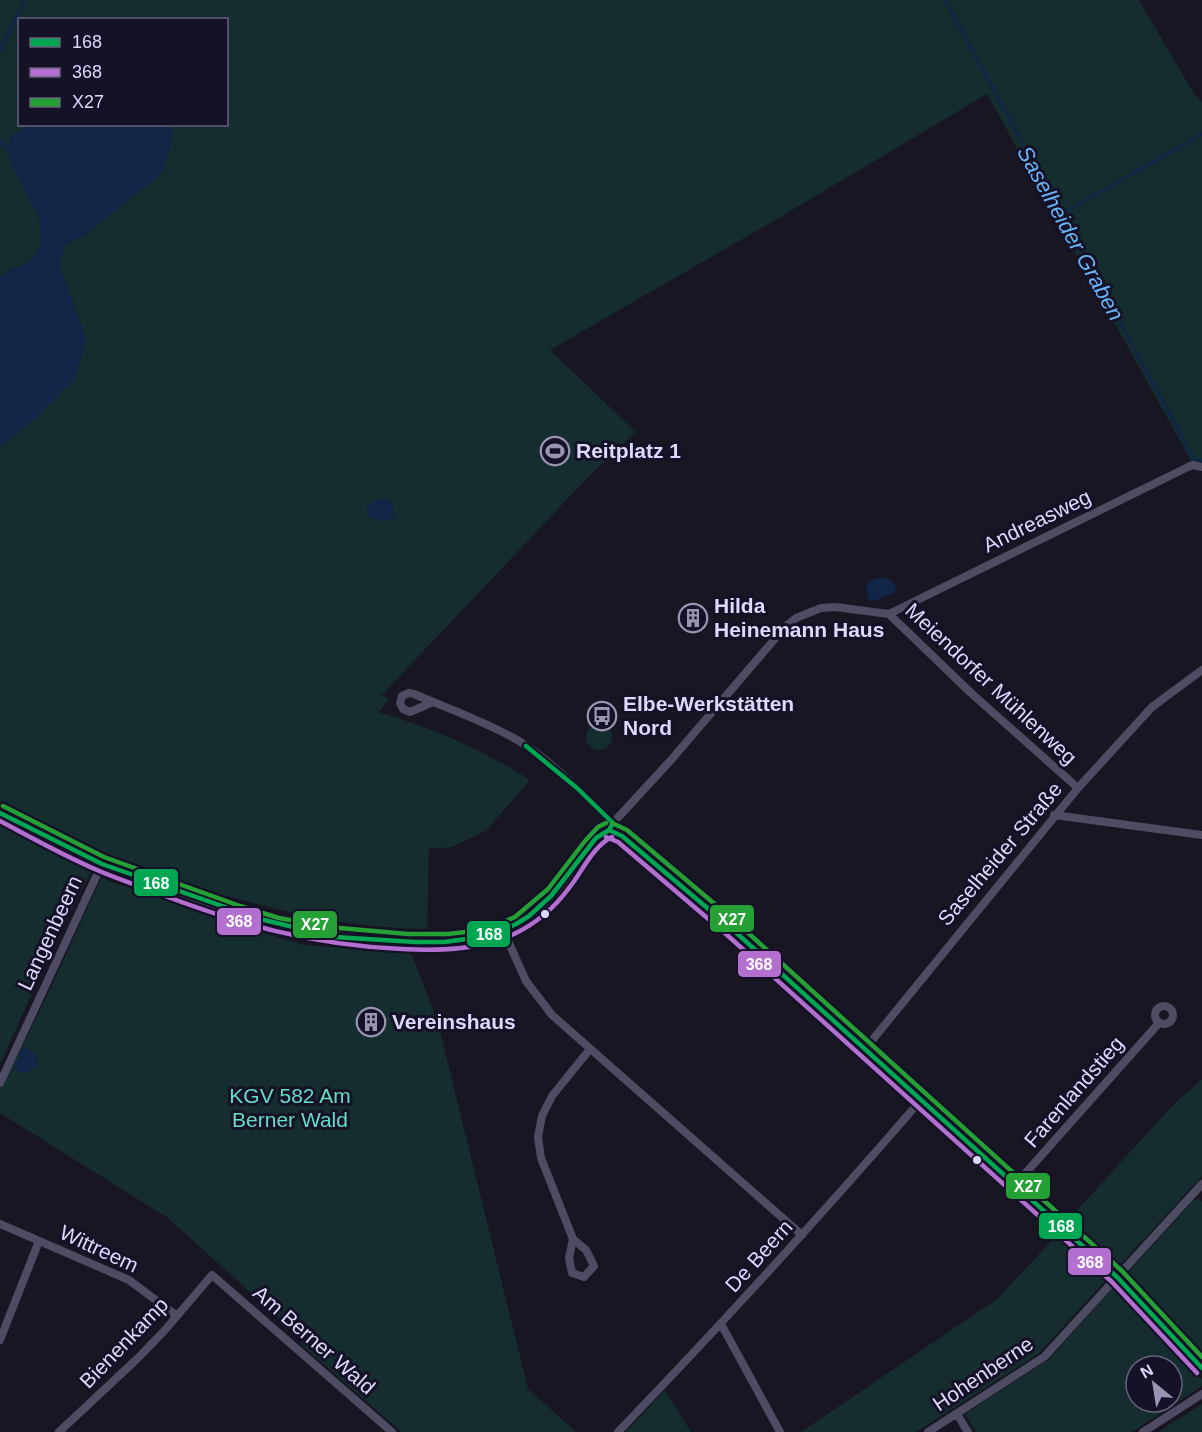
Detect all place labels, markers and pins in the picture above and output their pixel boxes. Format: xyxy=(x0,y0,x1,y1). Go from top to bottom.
sports icon: Reitplatz 1 xyxy=(539,435,571,467)
place label: Reitplatz 1 xyxy=(576,439,681,462)
place label: Hilda Heinemann Haus xyxy=(714,594,884,641)
building icon: Hilda Heinemann Haus xyxy=(677,602,709,634)
place label: Elbe-Werkstätten Nord xyxy=(623,692,794,739)
bus stop icon: Elbe-Werkstätten Nord xyxy=(586,700,618,732)
unlabelled marker xyxy=(539,908,551,920)
building icon: Vereinshaus xyxy=(355,1006,387,1038)
place label: Vereinshaus xyxy=(392,1010,516,1033)
unlabelled marker xyxy=(971,1154,983,1166)

